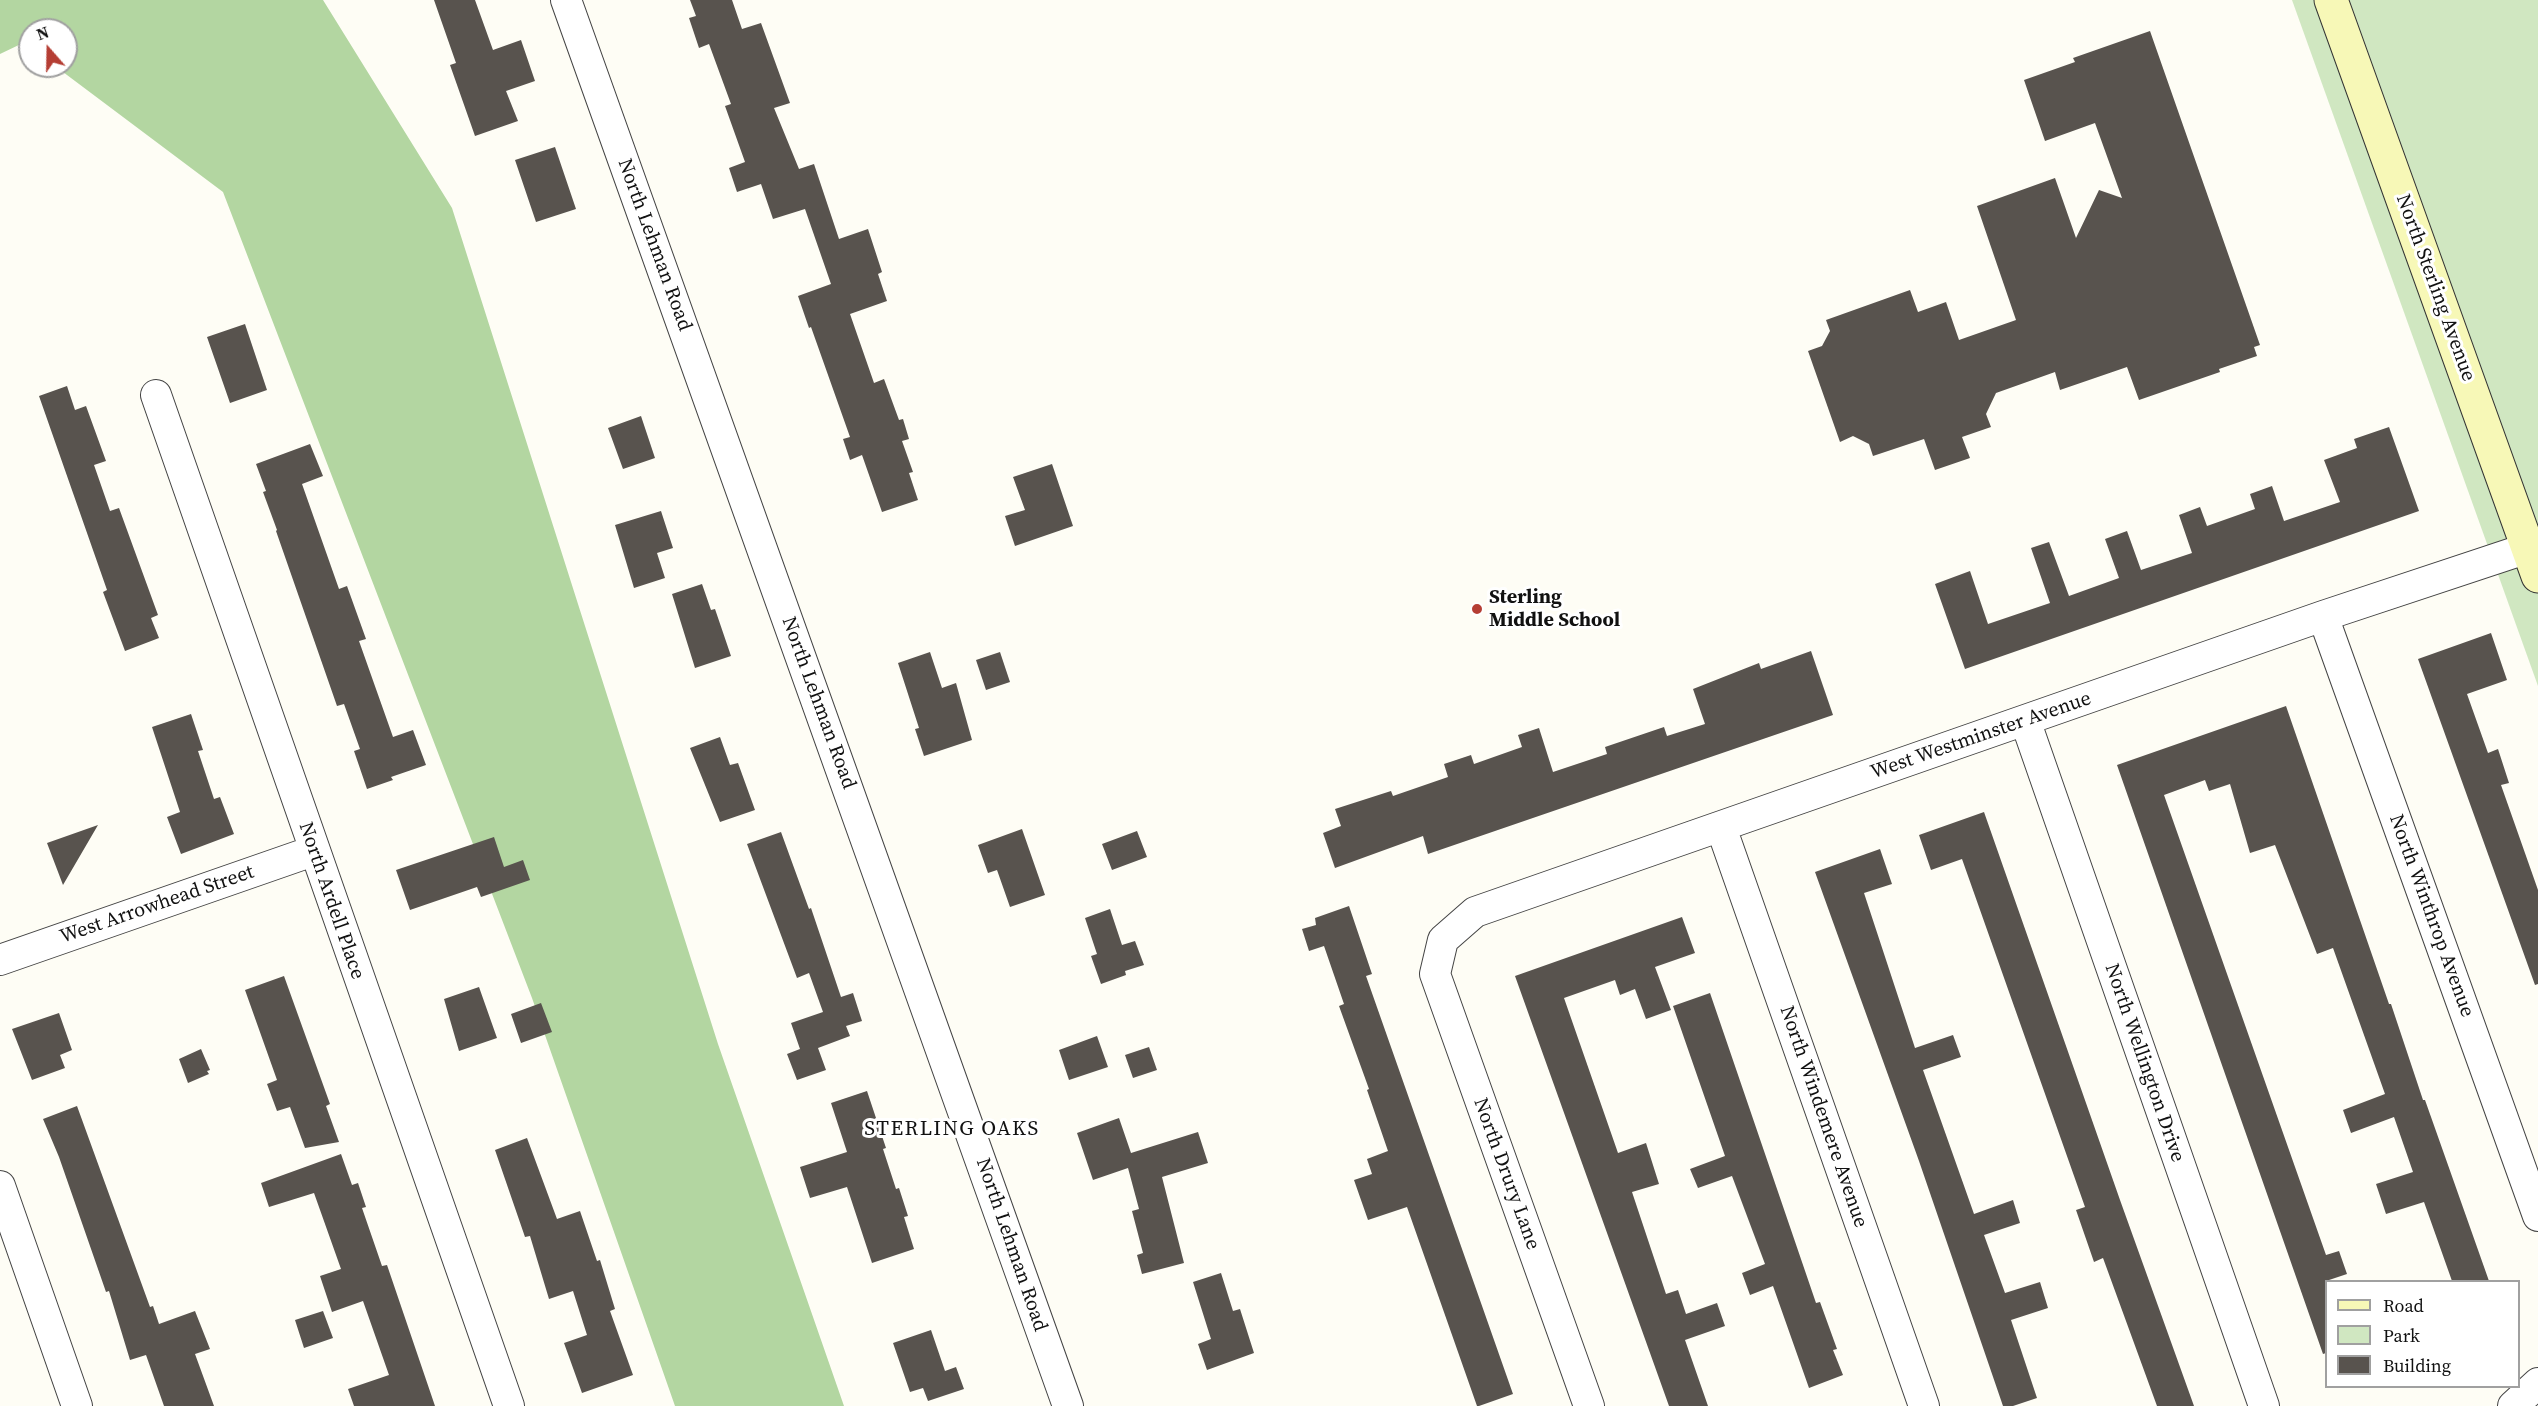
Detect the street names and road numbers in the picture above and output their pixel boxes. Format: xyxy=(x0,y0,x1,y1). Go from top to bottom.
street label: North Lehman Road xyxy=(612,156,696,334)
street label: North Sterling Avenue xyxy=(2390,191,2480,385)
street label: North Lehman Road xyxy=(776,614,860,792)
street label: West Westminster Avenue xyxy=(1868,687,2094,785)
street label: North Winthrop Avenue xyxy=(2383,811,2479,1021)
street label: North Ardell Place xyxy=(293,819,369,983)
street label: West Arrowhead Street xyxy=(57,861,257,949)
street label: North Wellington Drive xyxy=(2099,961,2189,1165)
street label: North Windemere Avenue xyxy=(1774,1003,1872,1231)
street label: North Drury Lane xyxy=(1467,1095,1545,1253)
street label: North Lehman Road xyxy=(970,1155,1052,1335)

